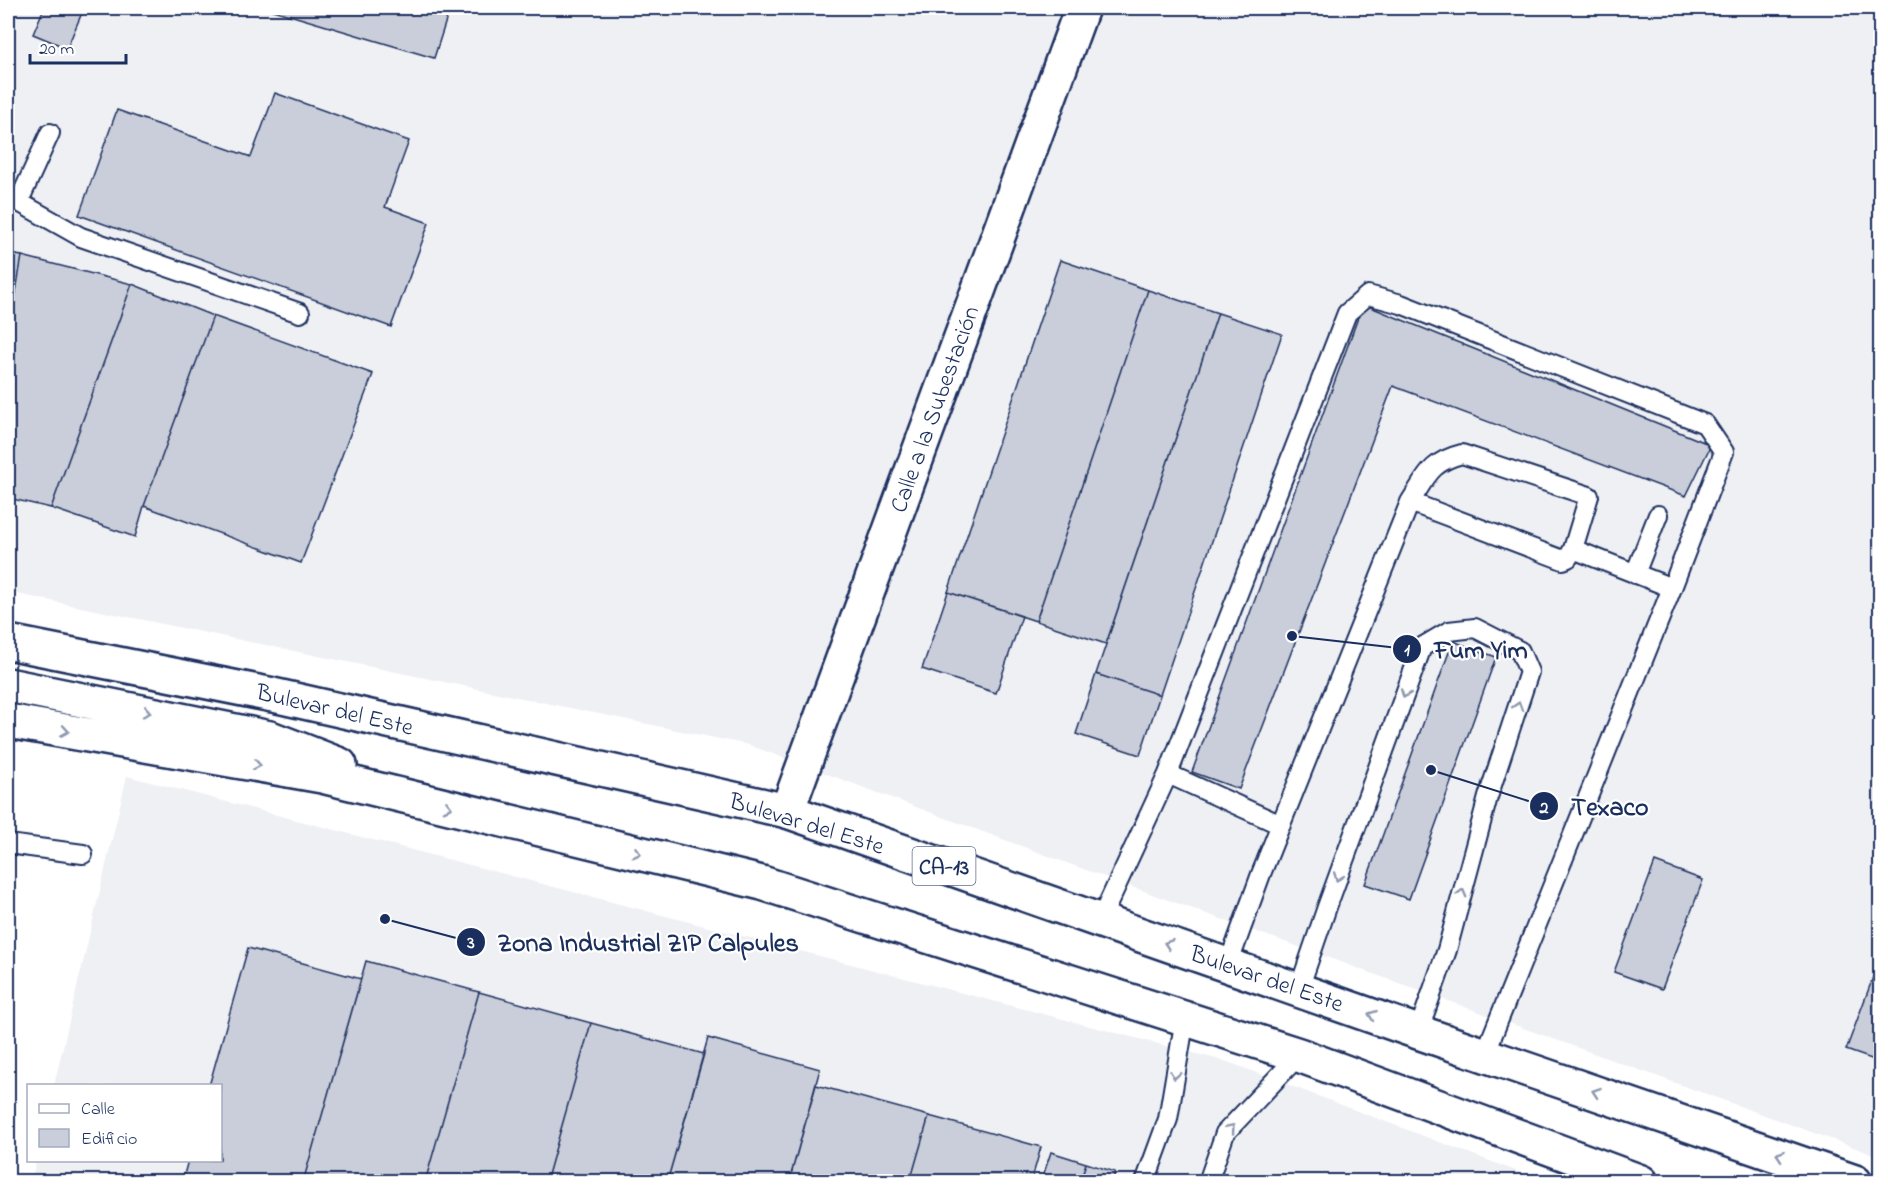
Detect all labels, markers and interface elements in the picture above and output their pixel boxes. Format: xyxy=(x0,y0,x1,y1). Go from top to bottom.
scale bar xyxy=(30,27,126,65)
text: 20 m xyxy=(39,37,74,63)
street label: Calle a la Subestación xyxy=(883,301,990,518)
callout: Fum Yim xyxy=(1392,627,1539,671)
text: Fum Yim xyxy=(1432,633,1528,671)
text: 1 xyxy=(1404,638,1410,664)
street label: Bulevar del Este xyxy=(252,676,417,747)
one-way arrow xyxy=(1400,687,1412,698)
one-way arrow xyxy=(1511,701,1523,712)
one-way arrow xyxy=(142,705,152,718)
one-way arrow xyxy=(60,725,70,737)
one-way arrow xyxy=(252,758,262,771)
callout: Texaco xyxy=(1529,784,1660,828)
street label: Bulevar del Este xyxy=(724,785,888,866)
text: Texaco xyxy=(1571,790,1649,828)
text: 2 xyxy=(1539,796,1549,822)
one-way arrow xyxy=(442,799,452,812)
one-way arrow xyxy=(632,845,642,858)
road number: CA-13 xyxy=(912,847,976,885)
one-way arrow xyxy=(1332,871,1345,881)
one-way arrow xyxy=(1455,888,1468,898)
callout: Zona Industrial ZIP Calpules xyxy=(456,920,811,964)
text: Zona Industrial ZIP Calpules xyxy=(497,926,799,964)
text: 3 xyxy=(466,931,475,957)
street label: Bulevar del Este xyxy=(1184,937,1348,1023)
one-way arrow xyxy=(1163,939,1174,951)
one-way arrow xyxy=(1367,1009,1378,1022)
one-way arrow xyxy=(1169,1070,1182,1080)
legend xyxy=(27,1084,222,1162)
one-way arrow xyxy=(1591,1087,1602,1099)
text: Calle xyxy=(81,1097,116,1123)
one-way arrow xyxy=(1223,1124,1234,1135)
text: Edificio xyxy=(81,1127,137,1153)
one-way arrow xyxy=(1775,1150,1786,1163)

